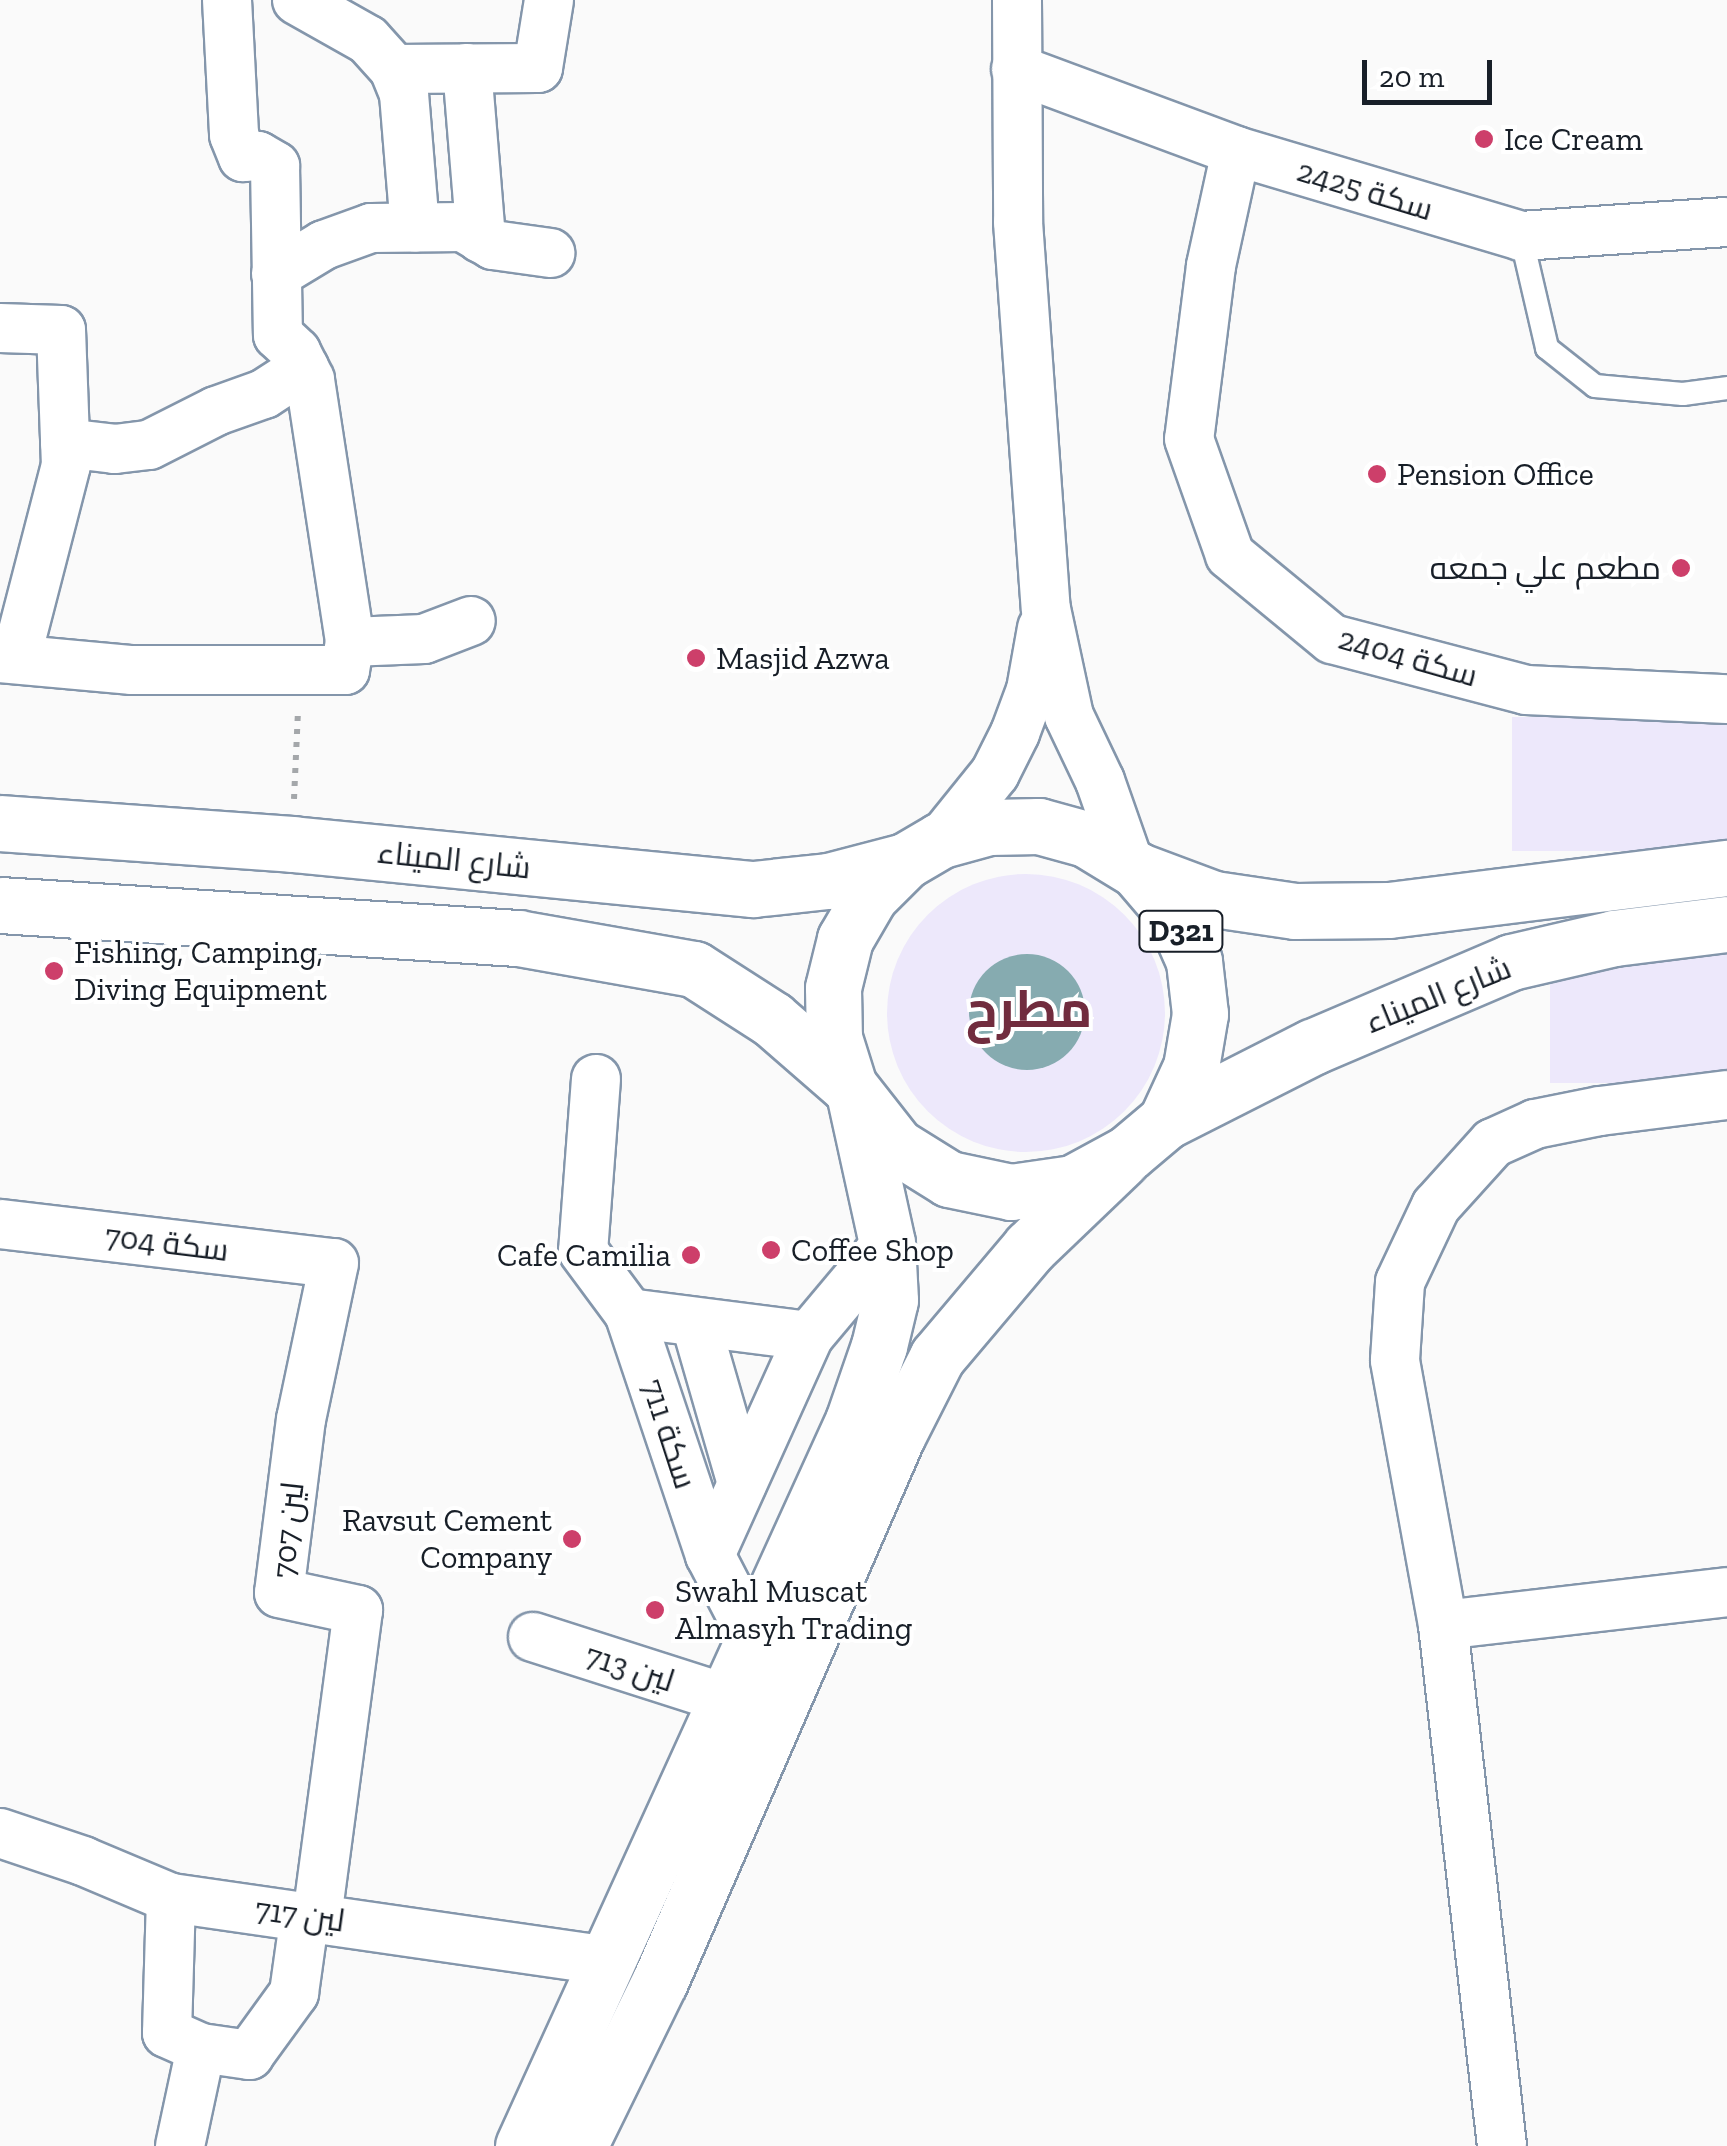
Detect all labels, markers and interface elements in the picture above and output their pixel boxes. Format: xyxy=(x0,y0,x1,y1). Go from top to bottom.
scale bar xyxy=(1367,40,1497,102)
text: 20 m xyxy=(1379,59,1444,95)
place label: Ice Cream xyxy=(1504,120,1643,158)
marker: Ice Cream xyxy=(1473,128,1495,150)
street label: سكة 2425 xyxy=(1293,151,1437,229)
place label: Pension Office xyxy=(1397,455,1594,493)
marker: Pension Office xyxy=(1366,463,1388,485)
place label: مطعم علي جمعه xyxy=(1430,549,1661,587)
marker: مطعم علي جمعه xyxy=(1670,557,1692,579)
street label: سكة 2404 xyxy=(1334,619,1482,695)
place label: Masjid Azwa xyxy=(716,639,891,677)
marker: Masjid Azwa xyxy=(685,647,707,669)
street label: شارع الميناء xyxy=(375,833,533,887)
road number: D321 xyxy=(1136,906,1226,956)
place label: Fishing, Camping, Diving Equipment xyxy=(74,934,327,1009)
street label: شارع الميناء xyxy=(1359,948,1517,1042)
marker: Fishing, Camping, Diving Equipment xyxy=(43,960,65,982)
district label: مطرح xyxy=(966,979,1092,1041)
street label: سكة 704 xyxy=(103,1216,231,1270)
place label: Coffee Shop xyxy=(791,1231,954,1269)
place label: Cafe Camilia xyxy=(497,1236,671,1274)
marker: Coffee Shop xyxy=(760,1239,782,1261)
marker: Cafe Camilia xyxy=(680,1244,702,1266)
street label: 711 سكة xyxy=(633,1374,705,1494)
street label: لين 707 xyxy=(264,1480,312,1580)
place label: Ravsut Cement Company xyxy=(342,1502,552,1577)
marker: Ravsut Cement Company xyxy=(561,1528,583,1550)
place label: Swahl Muscat Almasyh Trading xyxy=(675,1573,913,1648)
marker: Swahl Muscat Almasyh Trading xyxy=(644,1599,666,1621)
street label: 713 لين xyxy=(581,1636,679,1700)
street label: لين 717 xyxy=(253,1890,347,1940)

